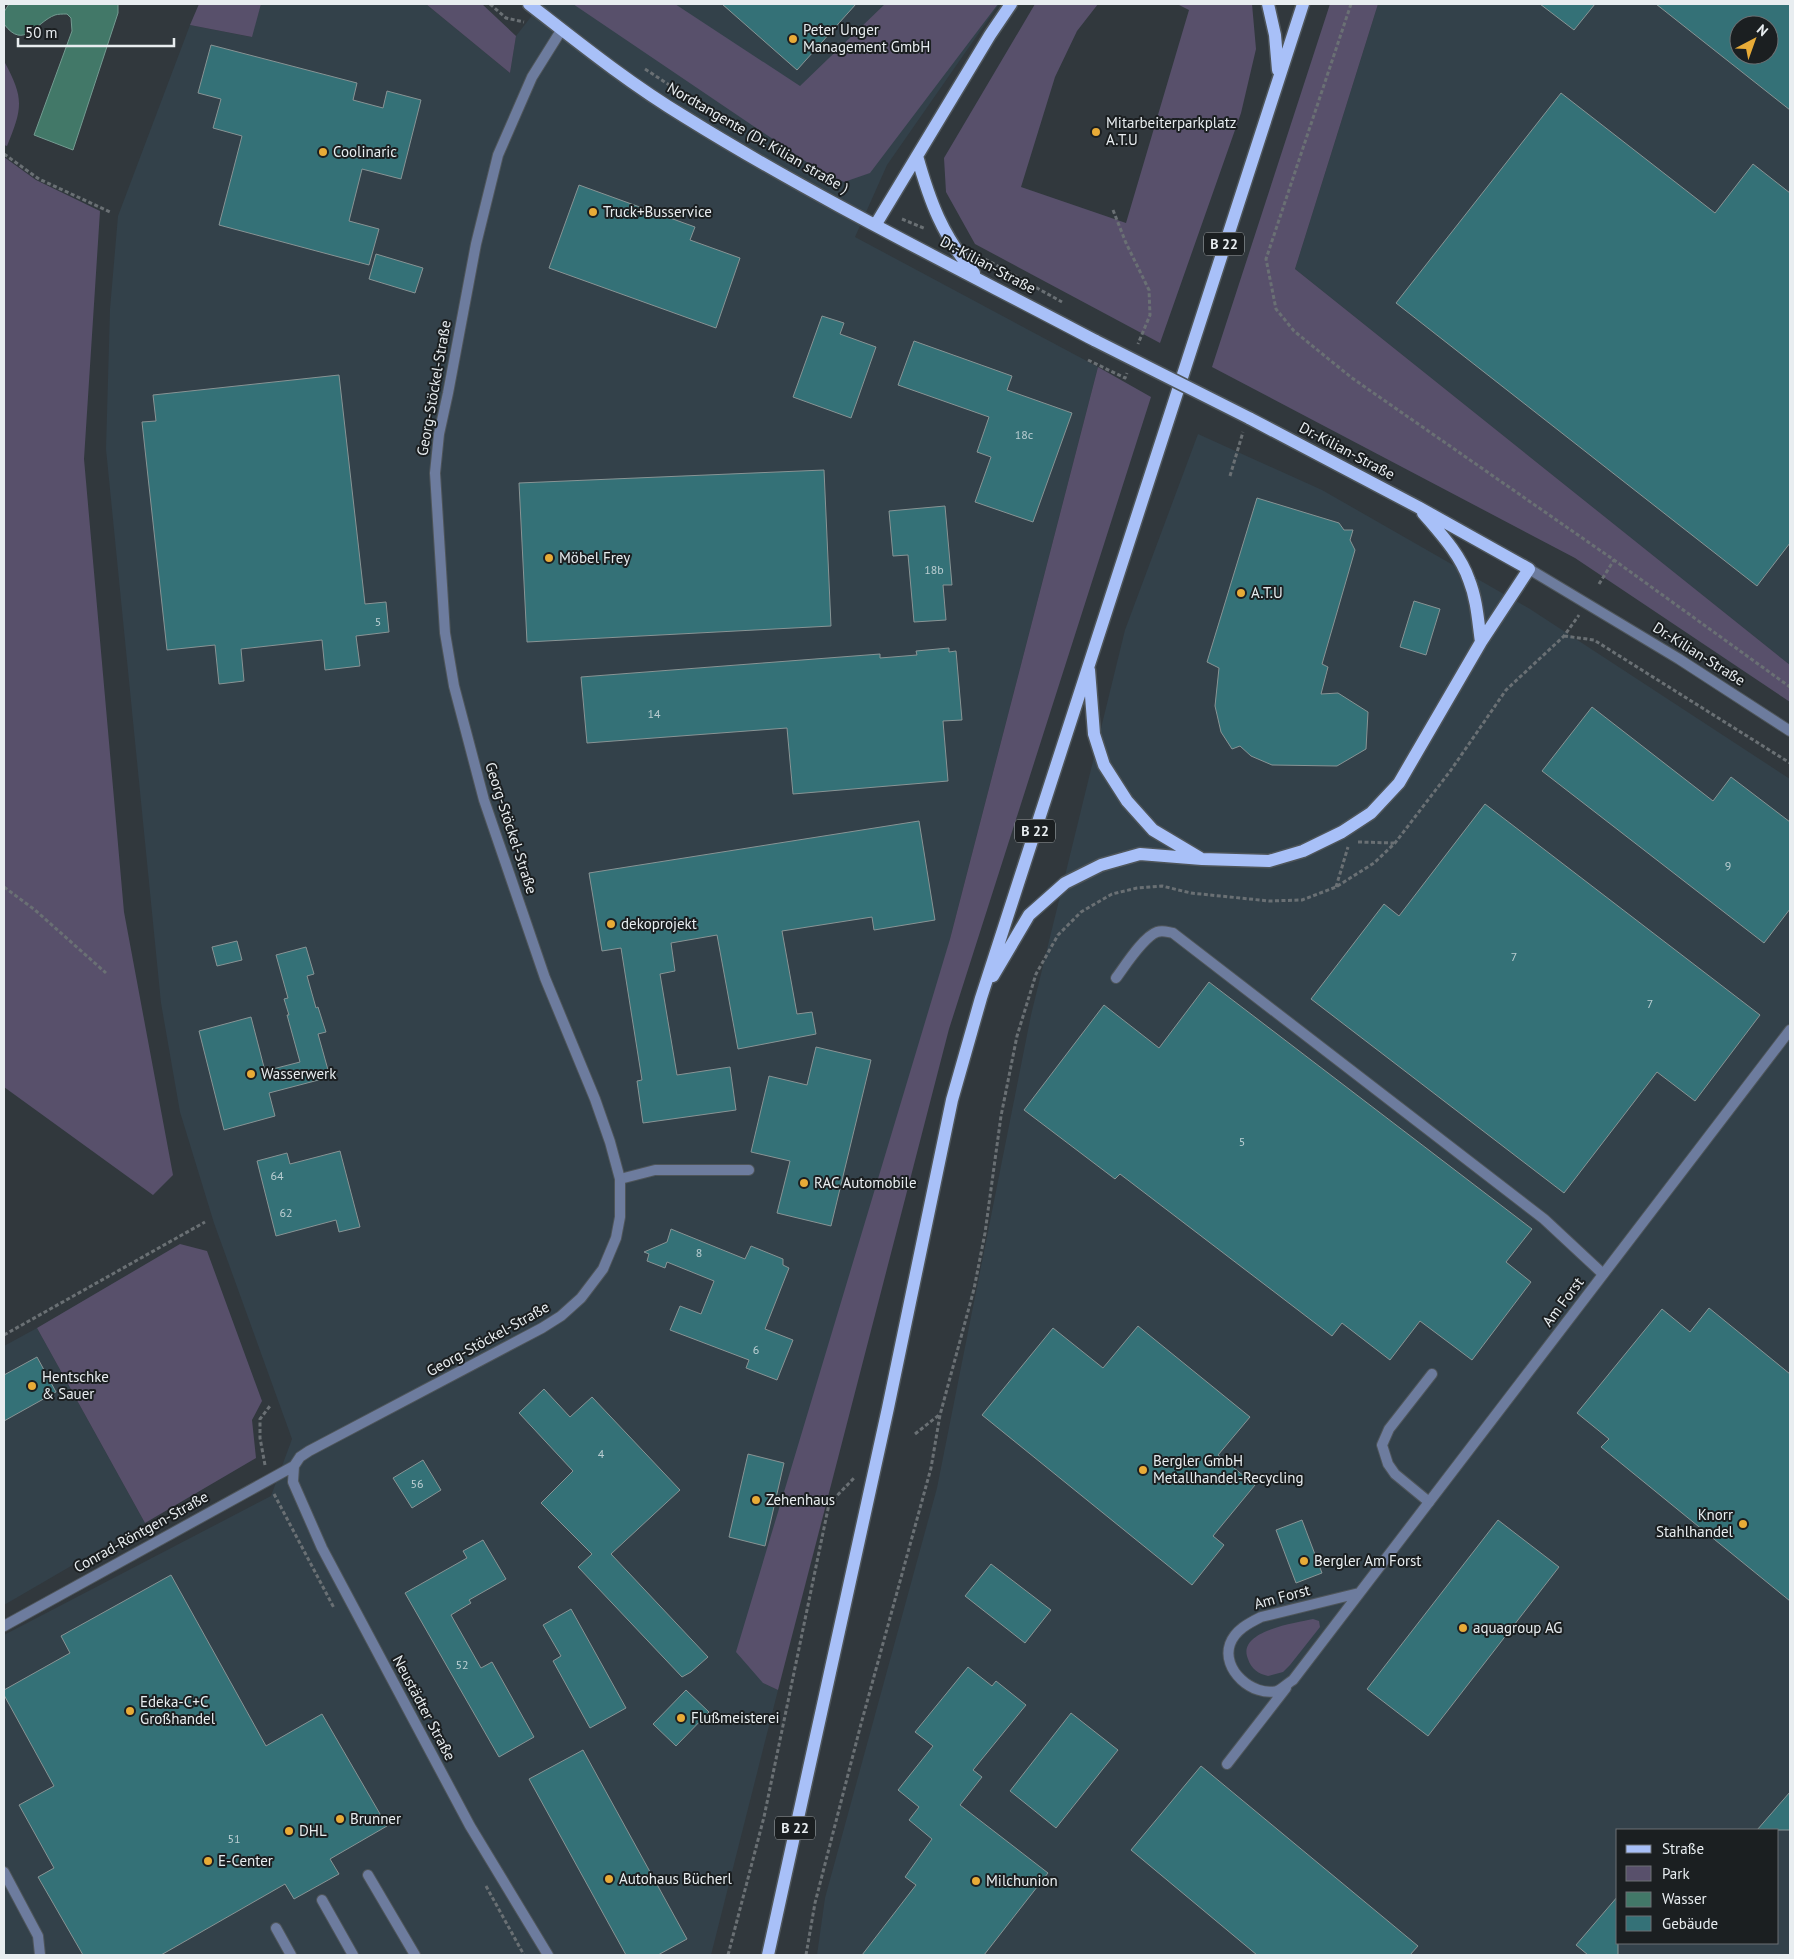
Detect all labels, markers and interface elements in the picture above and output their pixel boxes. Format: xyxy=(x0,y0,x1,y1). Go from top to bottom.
scale bar xyxy=(18,15,174,47)
north arrow xyxy=(1729,15,1779,65)
place label: Peter Unger Management GmbH xyxy=(803,20,930,56)
text: N xyxy=(1753,20,1772,40)
text: 50 m xyxy=(25,23,58,42)
marker: Peter Unger Management GmbH xyxy=(787,33,799,45)
street label: Nordtangente (Dr. Kilian straße ) xyxy=(664,78,852,197)
place label: Mitarbeiterparkplatz A.T.U xyxy=(1106,113,1236,149)
marker: Mitarbeiterparkplatz A.T.U xyxy=(1090,126,1102,138)
place label: Coolinaric xyxy=(333,142,397,161)
marker: Coolinaric xyxy=(317,146,329,158)
place label: Truck+Busservice xyxy=(603,202,712,221)
marker: Truck+Busservice xyxy=(587,206,599,218)
street label: Dr.-Kilian-Straße xyxy=(937,231,1039,298)
road number: B 22 xyxy=(1204,232,1244,255)
street label: Georg-Stöckel-Straße xyxy=(412,319,455,457)
street label: Dr.-Kilian-Straße xyxy=(1296,417,1398,484)
house number: 18c xyxy=(1015,427,1034,442)
place label: Möbel Frey xyxy=(559,548,630,567)
marker: Möbel Frey xyxy=(543,552,555,564)
house number: 18b xyxy=(924,562,944,577)
place label: A.T.U xyxy=(1251,583,1283,602)
marker: A.T.U xyxy=(1235,587,1247,599)
house number: 5 xyxy=(375,614,381,629)
street label: Dr.-Kilian-Straße xyxy=(1650,618,1749,690)
house number: 14 xyxy=(647,706,661,721)
street label: Georg-Stöckel-Straße xyxy=(481,760,542,896)
road number: B 22 xyxy=(1015,819,1055,842)
house number: 9 xyxy=(1725,858,1731,873)
place label: dekoprojekt xyxy=(621,914,697,933)
marker: dekoprojekt xyxy=(605,918,617,930)
house number: 7 xyxy=(1511,949,1517,964)
house number: 7 xyxy=(1647,996,1653,1011)
place label: Wasserwerk xyxy=(261,1064,337,1083)
marker: Wasserwerk xyxy=(245,1068,257,1080)
house number: 5 xyxy=(1239,1134,1245,1149)
house number: 64 xyxy=(270,1168,284,1183)
place label: RAC Automobile xyxy=(814,1173,917,1192)
marker: RAC Automobile xyxy=(798,1177,810,1189)
house number: 62 xyxy=(279,1205,293,1220)
house number: 8 xyxy=(696,1245,702,1260)
street label: Am Forst xyxy=(1538,1273,1587,1330)
street label: Georg-Stöckel-Straße xyxy=(423,1297,552,1380)
house number: 6 xyxy=(753,1342,759,1357)
place label: Hentschke & Sauer xyxy=(42,1367,109,1403)
marker: Hentschke & Sauer xyxy=(26,1380,38,1392)
house number: 4 xyxy=(598,1446,605,1461)
place label: Bergler GmbH Metallhandel-Recycling xyxy=(1153,1451,1304,1487)
marker: Bergler GmbH Metallhandel-Recycling xyxy=(1137,1464,1149,1476)
house number: 56 xyxy=(410,1476,424,1491)
street label: Conrad-Röntgen-Straße xyxy=(70,1487,211,1576)
place label: Zehenhaus xyxy=(766,1490,835,1509)
marker: Zehenhaus xyxy=(750,1494,762,1506)
place label: Knorr Stahlhandel xyxy=(1656,1505,1734,1541)
marker: Knorr Stahlhandel xyxy=(1737,1518,1749,1530)
place label: Bergler Am Forst xyxy=(1314,1551,1421,1570)
marker: Bergler Am Forst xyxy=(1298,1555,1310,1567)
street label: Am Forst xyxy=(1252,1580,1312,1613)
place label: aquagroup AG xyxy=(1473,1618,1563,1637)
marker: aquagroup AG xyxy=(1457,1622,1469,1634)
street label: Neustädter Straße xyxy=(389,1652,460,1764)
house number: 52 xyxy=(455,1657,469,1672)
place label: Edeka-C+C Großhandel xyxy=(140,1692,216,1728)
marker: Edeka-C+C Großhandel xyxy=(124,1705,136,1717)
place label: Flußmeisterei xyxy=(691,1708,780,1727)
marker: Flußmeisterei xyxy=(675,1712,687,1724)
place label: Brunner xyxy=(350,1809,401,1828)
marker: Brunner xyxy=(334,1813,346,1825)
road number: B 22 xyxy=(775,1816,815,1840)
place label: DHL xyxy=(299,1821,327,1840)
marker: DHL xyxy=(283,1825,295,1837)
legend xyxy=(1616,1829,1779,1944)
house number: 51 xyxy=(227,1831,241,1846)
text: Straße xyxy=(1662,1839,1704,1858)
place label: E-Center xyxy=(218,1851,273,1870)
marker: E-Center xyxy=(202,1855,214,1867)
text: Park xyxy=(1662,1864,1690,1883)
place label: Autohaus Bücherl xyxy=(619,1869,732,1888)
place label: Milchunion xyxy=(986,1871,1058,1890)
marker: Autohaus Bücherl xyxy=(603,1873,615,1885)
marker: Milchunion xyxy=(970,1875,982,1887)
text: Wasser xyxy=(1662,1889,1707,1908)
text: Gebäude xyxy=(1662,1914,1718,1933)

